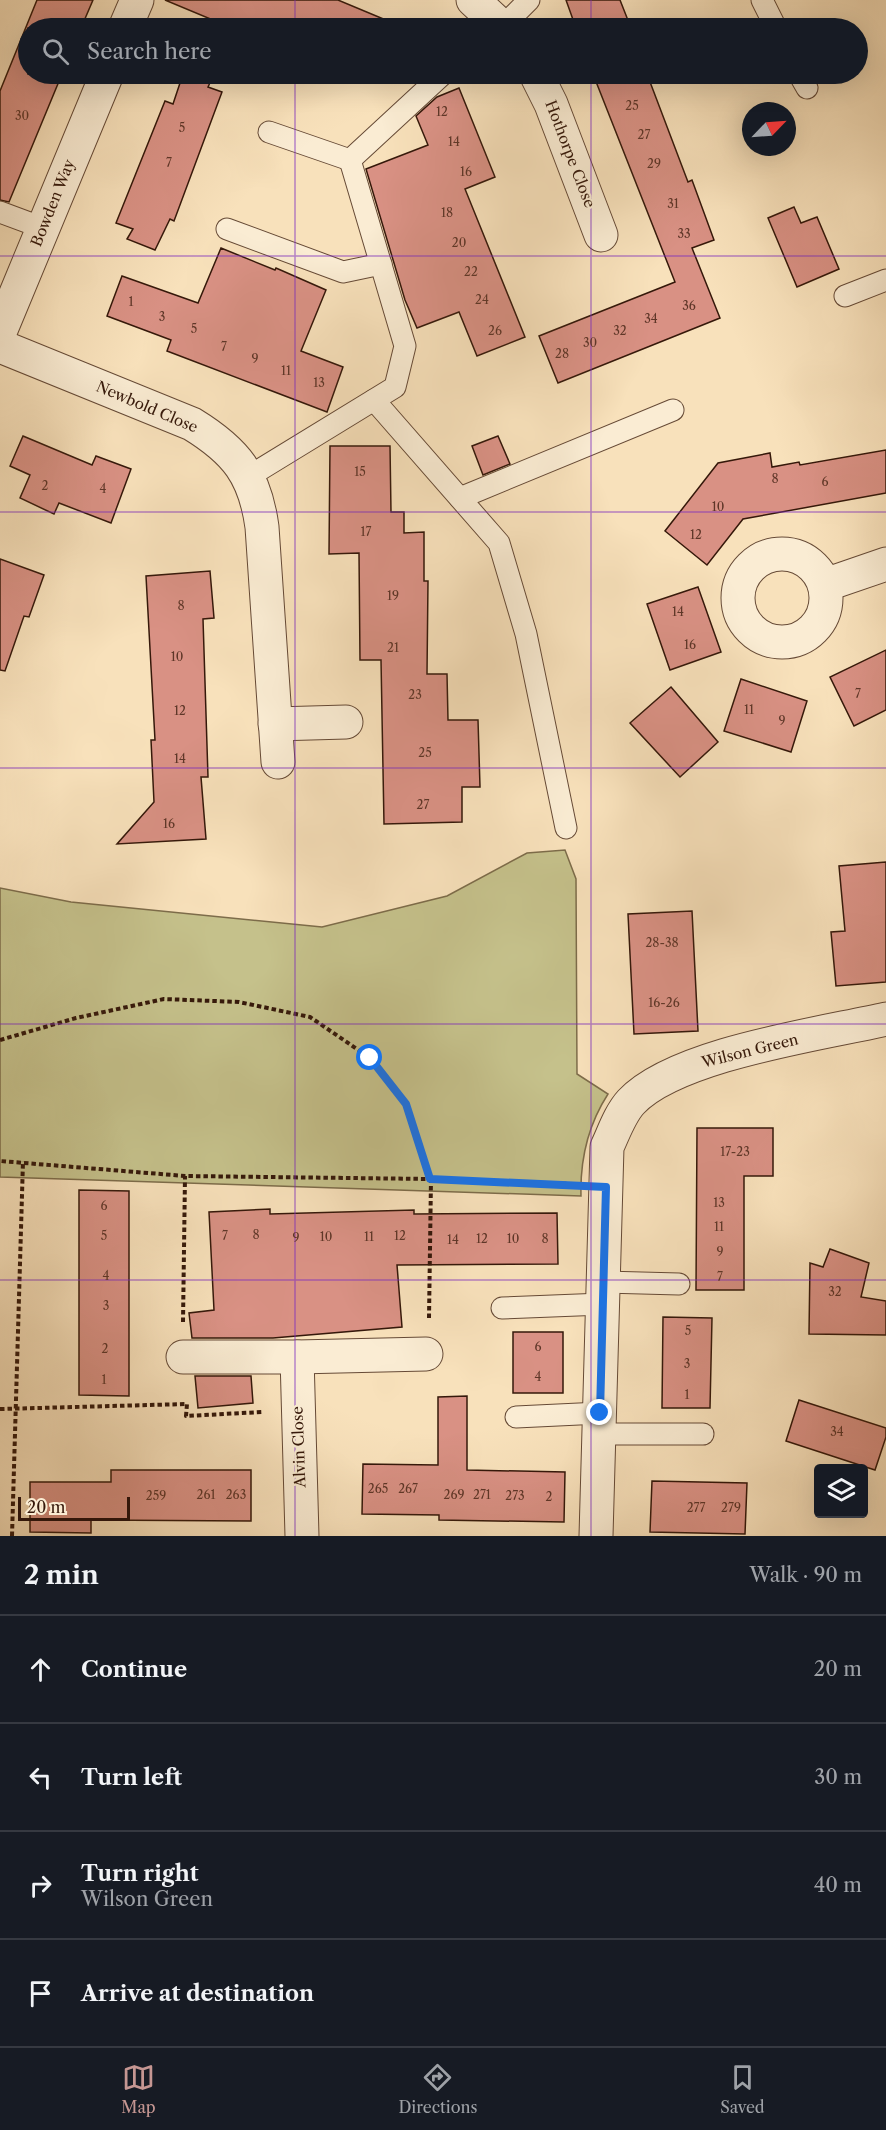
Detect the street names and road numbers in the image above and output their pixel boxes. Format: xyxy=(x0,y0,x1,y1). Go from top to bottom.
street label: Hothorpe Close xyxy=(541,97,600,210)
street label: Bowden Way xyxy=(26,156,79,249)
street label: Newbold Close xyxy=(94,377,201,436)
street label: Wilson Green xyxy=(699,1029,801,1072)
street label: Alvin Close xyxy=(288,1406,309,1489)

